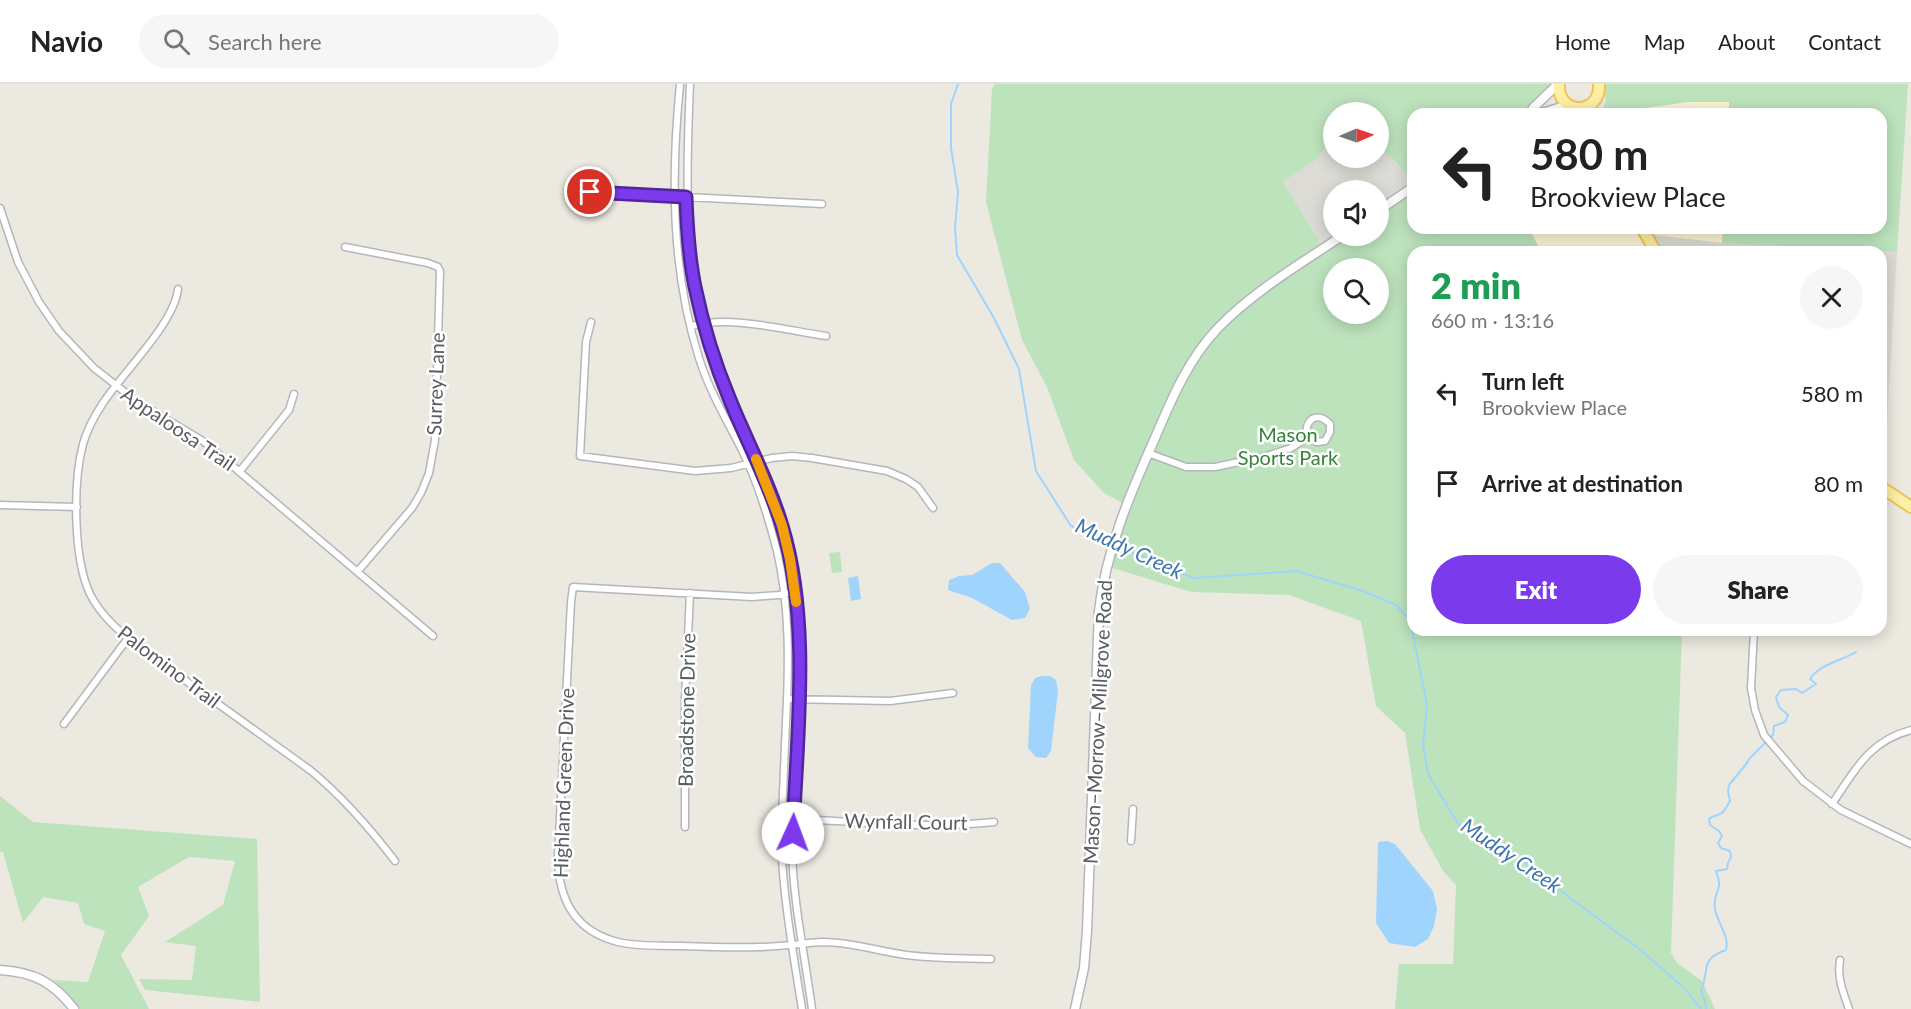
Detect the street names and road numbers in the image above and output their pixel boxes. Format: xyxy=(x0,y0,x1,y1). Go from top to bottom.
street label: Surrey Lane xyxy=(421,332,449,436)
street label: Appaloosa Trail xyxy=(117,381,240,475)
street label: Mason–Morrow–Millgrove Road xyxy=(1078,579,1116,865)
street label: Palomino Trail xyxy=(114,620,226,713)
street label: Broadstone Drive xyxy=(673,633,699,787)
street label: Highland Green Drive xyxy=(548,688,578,878)
street label: Wynfall Court xyxy=(844,808,968,834)

